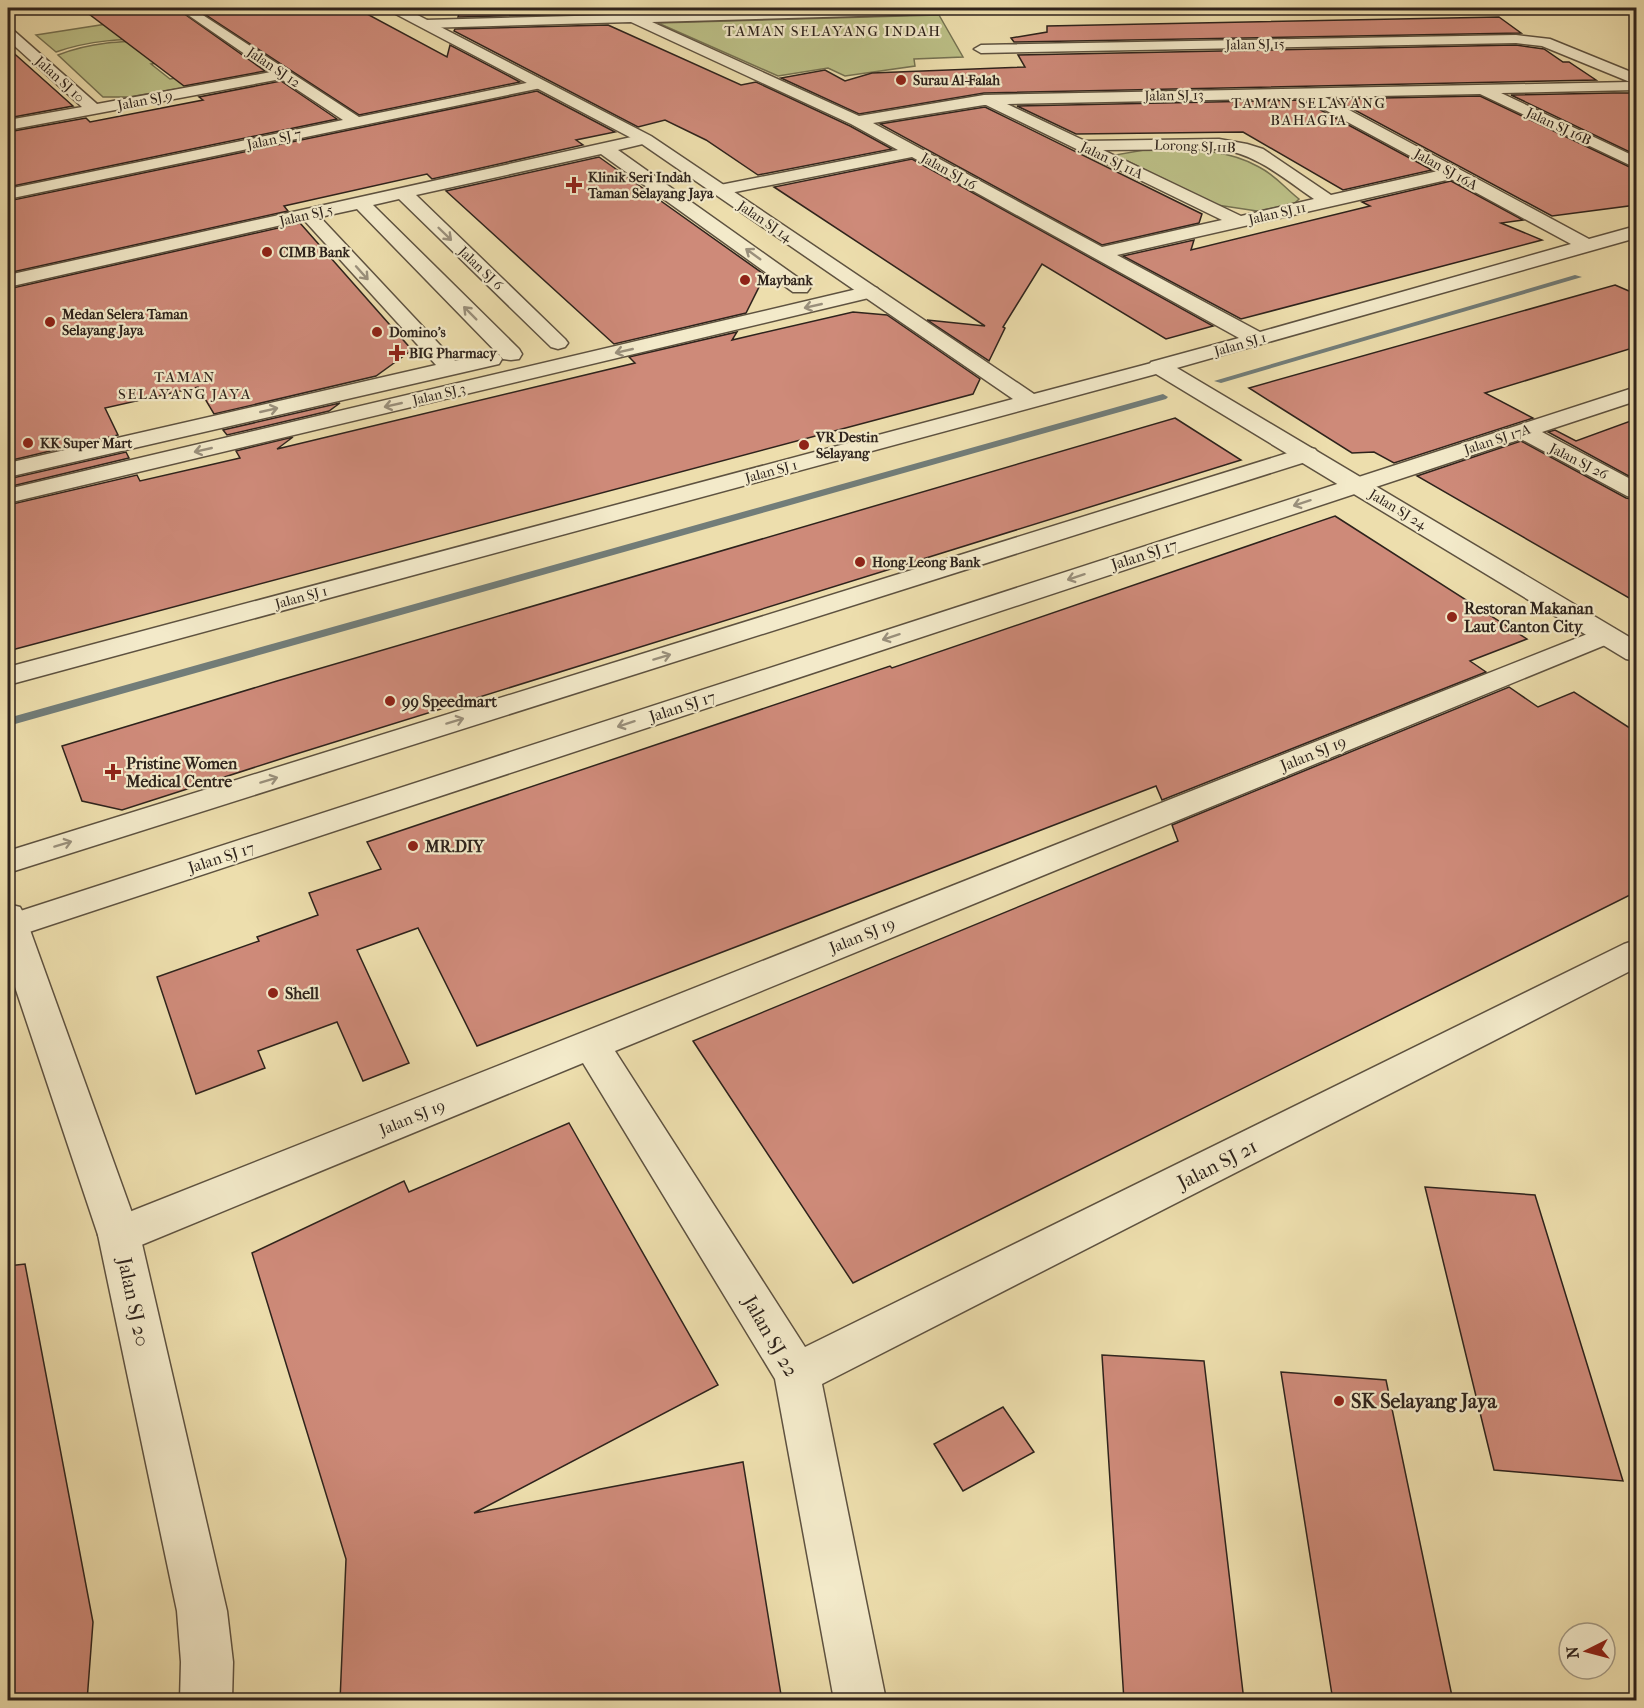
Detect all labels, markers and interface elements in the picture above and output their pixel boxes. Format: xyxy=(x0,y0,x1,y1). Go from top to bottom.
district label: TAMAN SELAYANG INDAH xyxy=(724,22,942,40)
street label: Jalan SJ 15 xyxy=(1224,35,1285,54)
street label: Jalan SJ 12 xyxy=(243,43,304,91)
street label: Jalan SJ 10 xyxy=(31,52,88,106)
place label: Surau Al-Falah xyxy=(913,72,1001,89)
marker: Surau Al-Falah xyxy=(894,73,908,87)
street label: Jalan SJ 13 xyxy=(1143,86,1204,105)
street label: Jalan SJ 9 xyxy=(115,87,174,114)
district label: TAMAN SELAYANG BAHAGIA xyxy=(1231,94,1387,129)
street label: Jalan SJ 16B xyxy=(1523,104,1594,149)
street label: Jalan SJ 7 xyxy=(244,125,303,154)
street label: Lorong SJ 11B xyxy=(1154,137,1236,156)
street label: Jalan SJ 11A xyxy=(1077,138,1147,183)
street label: Jalan SJ 16A xyxy=(1410,145,1481,194)
street label: Jalan SJ 16 xyxy=(917,149,980,194)
place label: Klinik Seri Indah Taman Selayang Jaya xyxy=(587,169,714,202)
marker: Klinik Seri Indah Taman Selayang Jaya xyxy=(565,176,583,194)
street label: Jalan SJ 14 xyxy=(734,197,796,246)
street label: Jalan SJ 11 xyxy=(1246,199,1307,229)
street label: Jalan SJ 5 xyxy=(277,201,335,230)
one-way arrow xyxy=(438,226,453,241)
street label: Jalan SJ 6 xyxy=(454,242,507,294)
place label: CIMB Bank xyxy=(279,244,351,261)
marker: CIMB Bank xyxy=(260,245,274,259)
one-way arrow xyxy=(745,248,761,260)
one-way arrow xyxy=(355,265,369,280)
place label: Maybank xyxy=(756,272,813,289)
marker: Maybank xyxy=(738,273,752,287)
one-way arrow xyxy=(804,300,823,312)
one-way arrow xyxy=(462,305,477,320)
place label: Medan Selera Taman Selayang Jaya xyxy=(61,306,189,339)
marker: Medan Selera Taman Selayang Jaya xyxy=(43,315,57,329)
place label: Domino's xyxy=(389,324,447,341)
marker: Domino's xyxy=(370,325,384,339)
street label: Jalan SJ 1 xyxy=(1211,329,1268,360)
place label: BIG Pharmacy xyxy=(409,345,498,362)
one-way arrow xyxy=(614,345,633,357)
marker: BIG Pharmacy xyxy=(390,346,404,360)
district label: TAMAN SELAYANG JAYA xyxy=(118,368,252,403)
street label: Jalan SJ 3 xyxy=(410,380,467,409)
one-way arrow xyxy=(384,400,403,412)
one-way arrow xyxy=(259,403,278,415)
street label: Jalan SJ 17A xyxy=(1461,420,1534,459)
place label: VR Destin Selayang xyxy=(815,429,879,462)
place label: KK Super Mart xyxy=(40,435,133,452)
marker: KK Super Mart xyxy=(21,436,35,450)
marker: VR Destin Selayang xyxy=(797,438,811,452)
street label: Jalan SJ 26 xyxy=(1546,439,1611,484)
one-way arrow xyxy=(194,445,213,456)
street label: Jalan SJ 1 xyxy=(742,456,799,487)
street label: Jalan SJ 24 xyxy=(1365,485,1430,534)
one-way arrow xyxy=(1293,498,1312,509)
street label: Jalan SJ 17 xyxy=(1107,535,1180,575)
place label: Hong Leong Bank xyxy=(872,554,981,571)
marker: Hong Leong Bank xyxy=(853,555,867,569)
one-way arrow xyxy=(1067,572,1086,583)
street label: Jalan SJ 1 xyxy=(272,582,329,613)
place label: Restoran Makanan Laut Canton City xyxy=(1464,599,1594,637)
marker: Restoran Makanan Laut Canton City xyxy=(1445,610,1459,624)
one-way arrow xyxy=(882,633,901,644)
one-way arrow xyxy=(652,650,671,661)
street label: Jalan SJ 17 xyxy=(645,687,718,727)
place label: 99 Speedmart xyxy=(401,692,497,712)
marker: 99 Speedmart xyxy=(383,694,397,708)
one-way arrow xyxy=(446,715,465,726)
one-way arrow xyxy=(617,720,636,731)
street label: Jalan SJ 19 xyxy=(1276,732,1349,776)
place label: Pristine Women Medical Centre xyxy=(125,754,238,791)
marker: Pristine Women Medical Centre xyxy=(104,763,122,781)
one-way arrow xyxy=(259,773,278,784)
place label: MR.DIY xyxy=(424,837,485,856)
one-way arrow xyxy=(53,838,72,849)
street label: Jalan SJ 17 xyxy=(184,838,257,878)
marker: MR.DIY xyxy=(406,839,420,853)
street label: Jalan SJ 19 xyxy=(825,914,898,958)
place label: Shell xyxy=(285,984,319,1003)
marker: Shell xyxy=(266,986,280,1000)
street label: Jalan SJ 19 xyxy=(375,1096,448,1140)
street label: Jalan SJ 21 xyxy=(1172,1135,1261,1195)
street label: Jalan SJ 20 xyxy=(112,1254,154,1349)
street label: Jalan SJ 22 xyxy=(737,1290,803,1381)
place label: SK Selayang Jaya xyxy=(1351,1390,1497,1413)
marker: SK Selayang Jaya xyxy=(1332,1394,1346,1408)
north arrow xyxy=(1557,1621,1617,1681)
text: N xyxy=(1562,1645,1583,1660)

